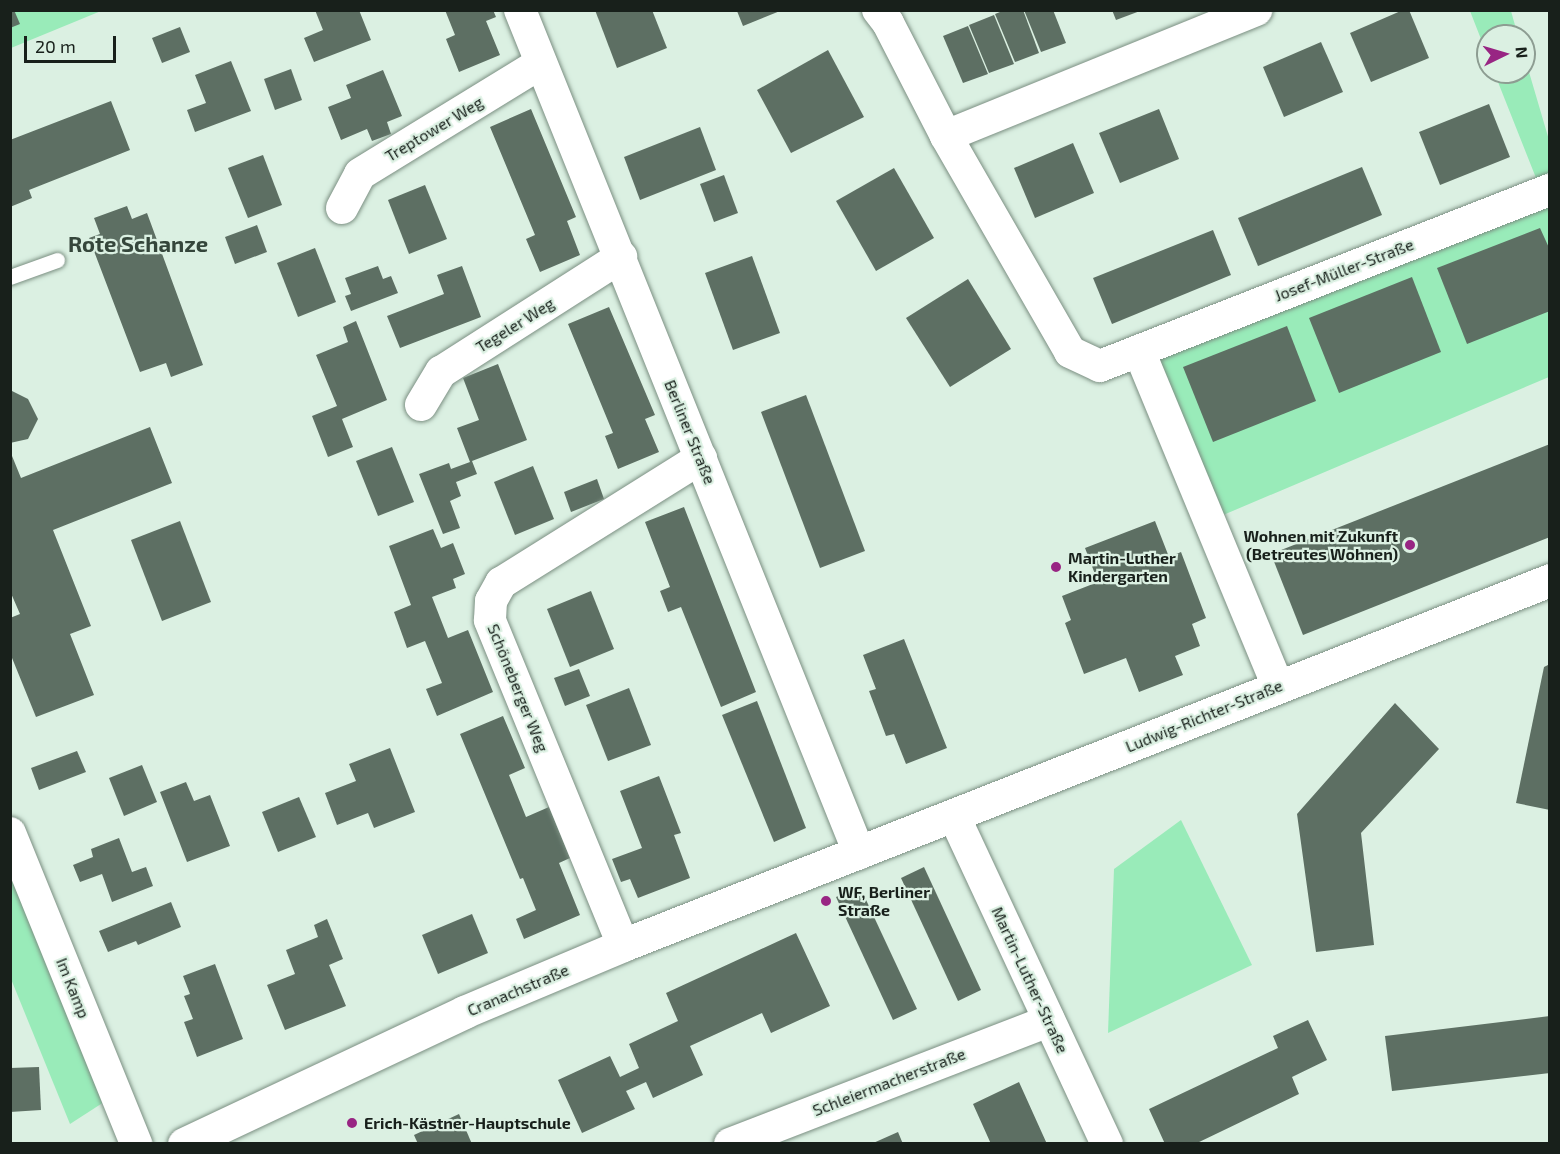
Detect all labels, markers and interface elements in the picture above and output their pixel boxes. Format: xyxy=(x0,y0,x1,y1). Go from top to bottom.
scale bar xyxy=(27,24,118,62)
north arrow xyxy=(1476,24,1536,84)
text: 20 m xyxy=(35,35,76,57)
text: N xyxy=(1512,46,1532,59)
street label: Treptower Weg xyxy=(381,92,487,166)
district label: Rote Schanze xyxy=(68,231,208,257)
street label: Josef-Müller-Straße xyxy=(1272,235,1416,305)
street label: Tegeler Weg xyxy=(472,293,558,357)
street label: Berliner Straße xyxy=(660,377,720,487)
place label: Wohnen mit Zukunft (Betreutes Wohnen) xyxy=(1243,526,1398,564)
marker: Wohnen mit Zukunft (Betreutes Wohnen) xyxy=(1403,538,1417,552)
place label: Martin-Luther Kindergarten xyxy=(1068,548,1176,586)
marker: Martin-Luther Kindergarten xyxy=(1049,560,1063,574)
street label: Schöneberger Weg xyxy=(483,621,553,755)
street label: Ludwig-Richter-Straße xyxy=(1123,676,1285,756)
place label: WF, Berliner Straße xyxy=(838,882,930,920)
marker: WF, Berliner Straße xyxy=(819,894,833,908)
street label: Martin-Luther-Straße xyxy=(988,904,1072,1056)
street label: Im Kamp xyxy=(52,955,94,1021)
street label: Cranachstraße xyxy=(464,960,572,1020)
street label: Schleiermacherstraße xyxy=(810,1044,968,1120)
place label: Erich-Kästner-Hauptschule xyxy=(364,1113,571,1133)
marker: Erich-Kästner-Hauptschule xyxy=(345,1116,359,1130)

